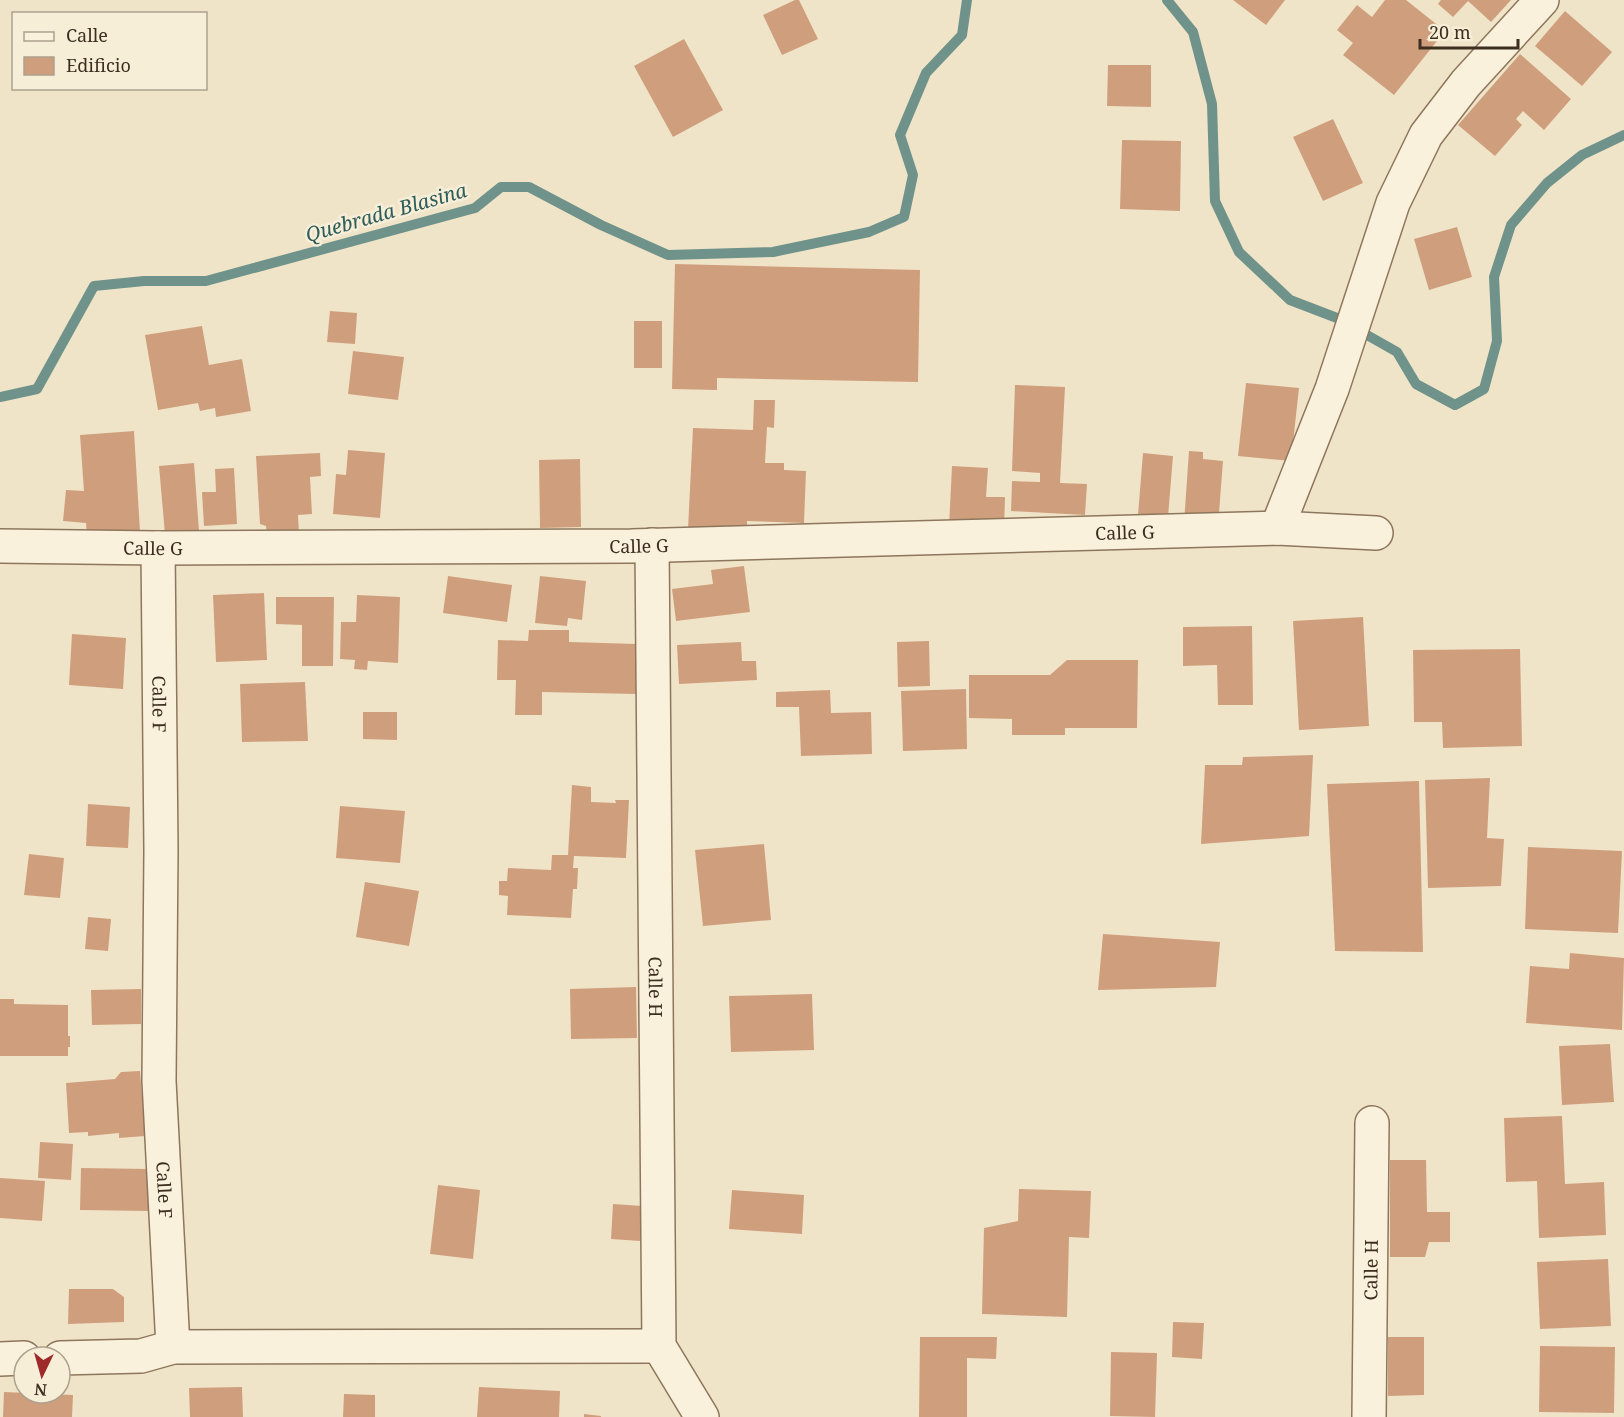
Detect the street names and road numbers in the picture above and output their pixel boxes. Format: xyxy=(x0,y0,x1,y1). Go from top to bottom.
street label: Calle G xyxy=(1095,519,1155,545)
street label: Calle G xyxy=(609,533,669,558)
street label: Calle G xyxy=(123,536,183,560)
street label: Calle F xyxy=(147,675,172,733)
street label: Calle H xyxy=(644,956,668,1018)
street label: Calle F xyxy=(151,1161,178,1219)
street label: Calle H xyxy=(1358,1239,1383,1301)

